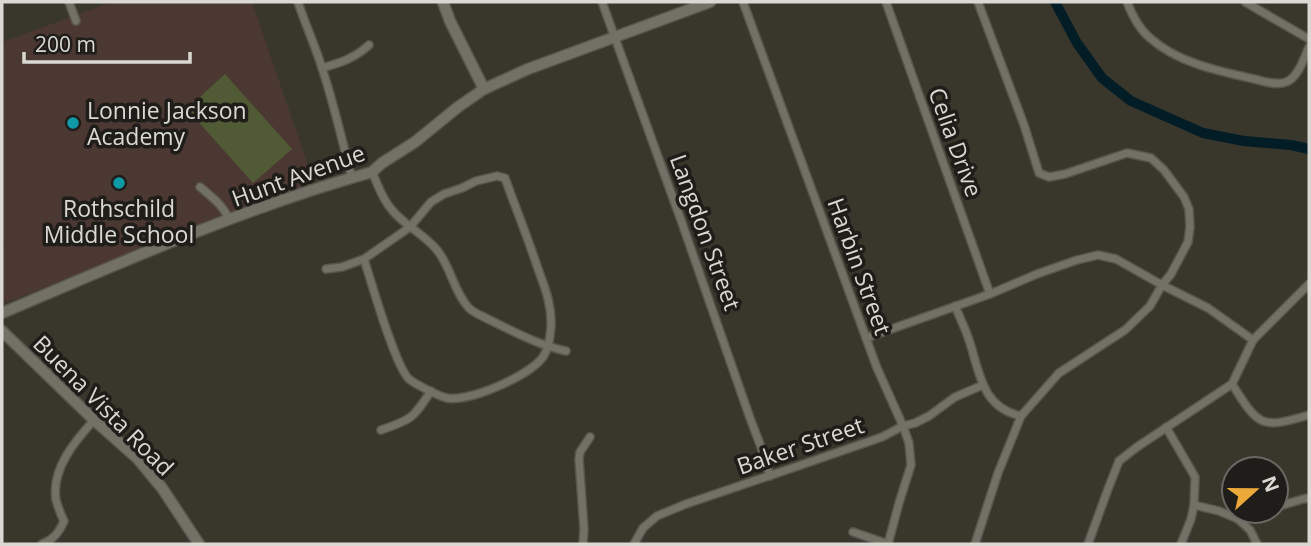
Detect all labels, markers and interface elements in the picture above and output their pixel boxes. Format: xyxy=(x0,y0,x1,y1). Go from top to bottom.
scale bar xyxy=(24,21,191,65)
text: 200 m xyxy=(35,30,96,58)
street label: Celia Drive xyxy=(921,83,991,201)
place label: Lonnie Jackson Academy xyxy=(87,94,247,152)
marker: Lonnie Jackson Academy xyxy=(65,115,81,131)
street label: Hunt Avenue xyxy=(227,136,369,214)
street label: Langdon Street xyxy=(663,150,749,314)
marker: Rothschild Middle School xyxy=(111,175,127,191)
place label: Rothschild Middle School xyxy=(44,192,194,250)
street label: Harbin Street xyxy=(820,193,900,339)
street label: Buena Vista Road xyxy=(27,328,181,482)
street label: Baker Street xyxy=(732,408,868,482)
north arrow xyxy=(1220,455,1290,525)
text: N xyxy=(1256,472,1286,496)

